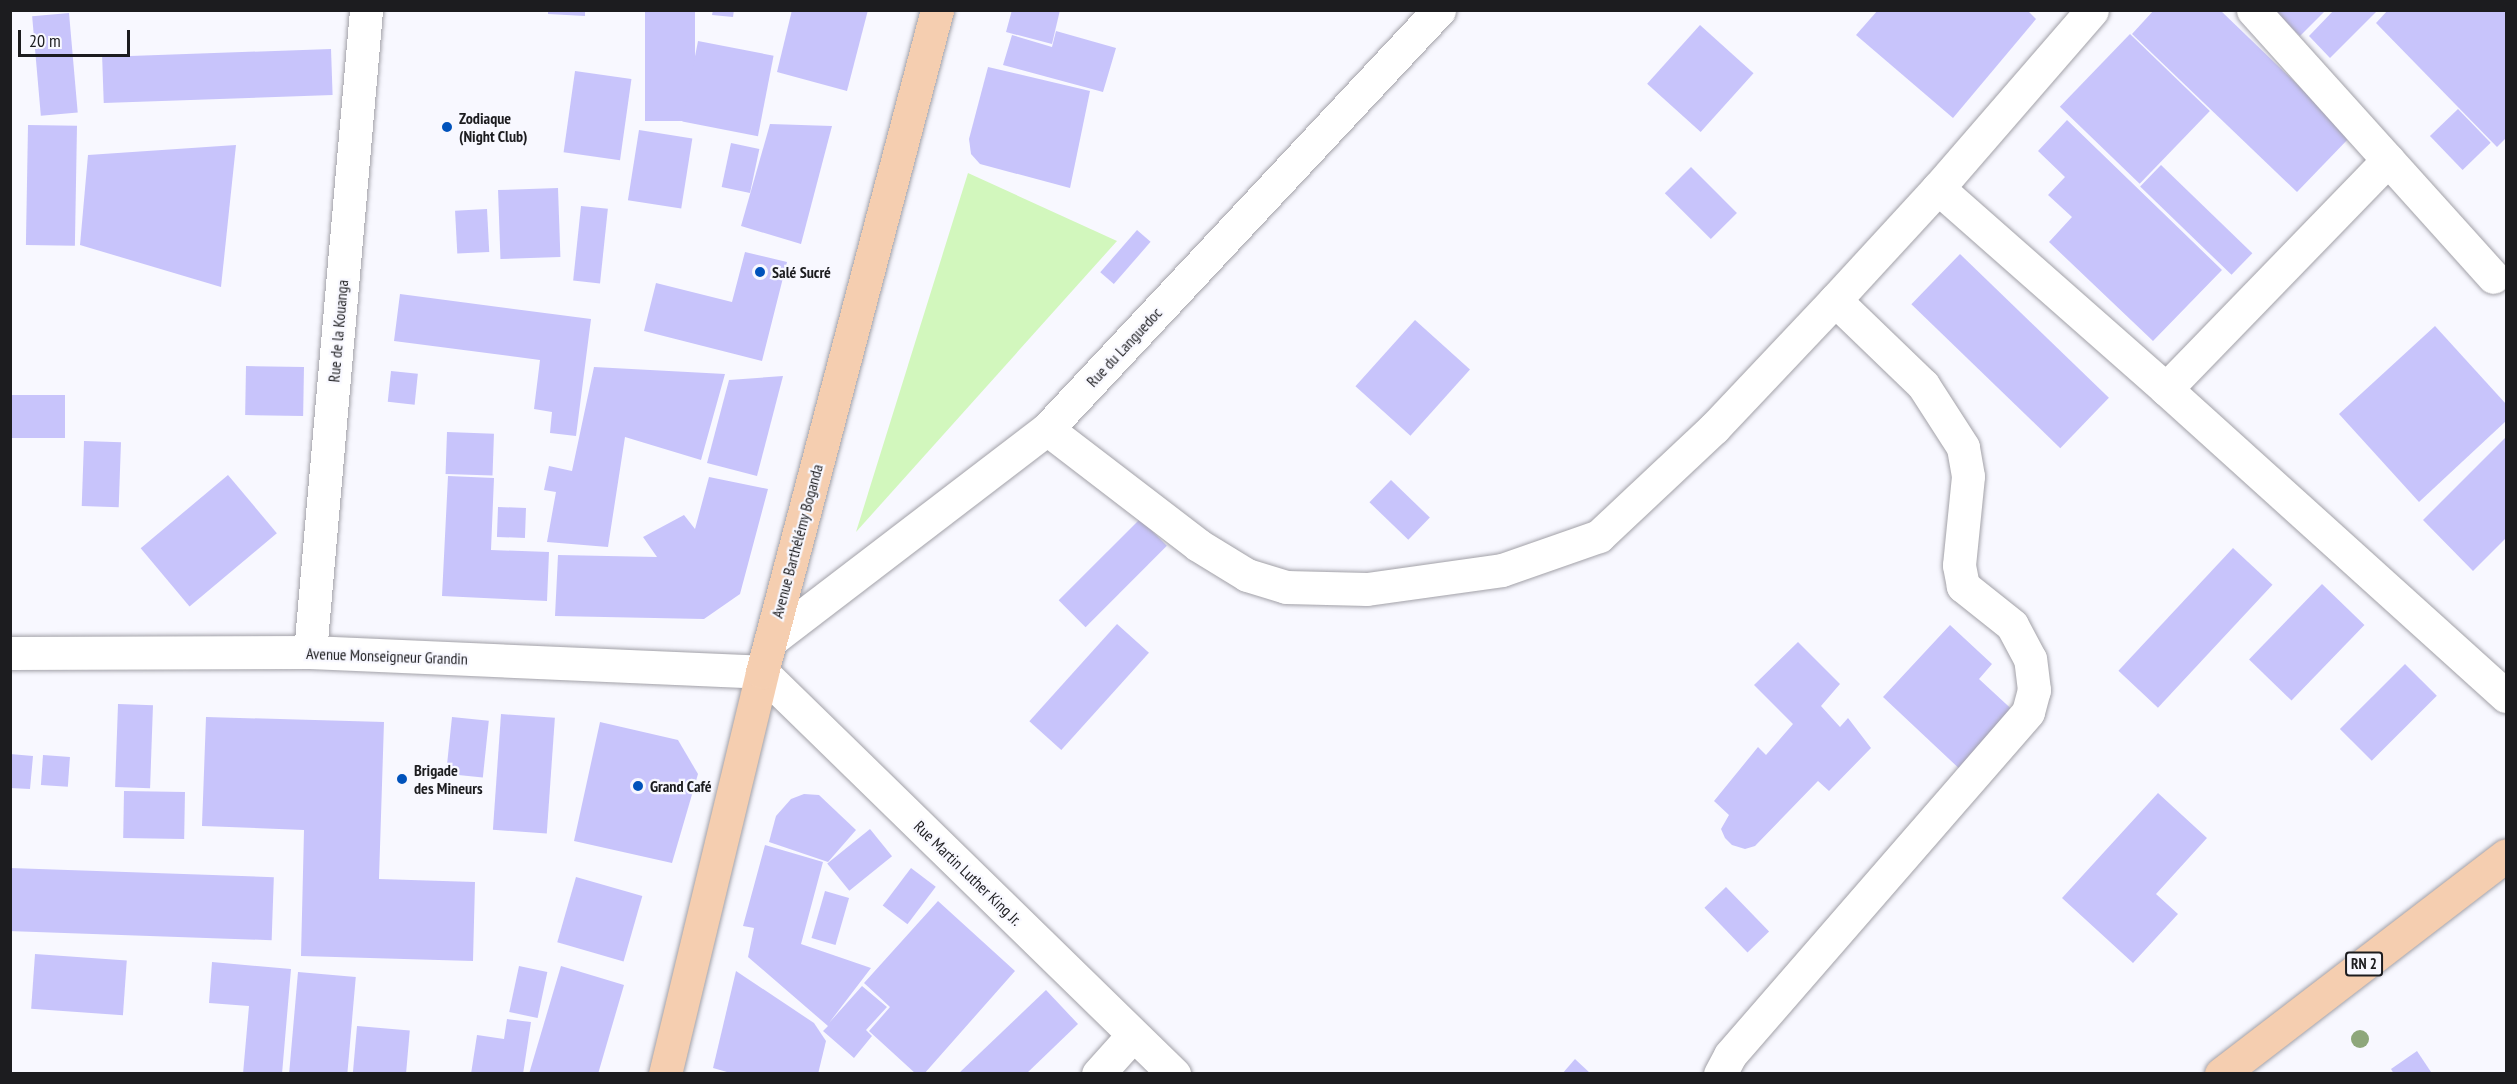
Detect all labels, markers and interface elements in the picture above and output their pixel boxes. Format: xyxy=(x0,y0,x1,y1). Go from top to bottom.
scale bar xyxy=(21,18,134,56)
text: 20 m xyxy=(29,29,61,52)
place label: Zodiaque (Night Club) xyxy=(459,108,528,146)
marker: Zodiaque (Night Club) xyxy=(440,120,454,134)
place label: Salé Sucré xyxy=(772,262,831,282)
marker: Salé Sucré xyxy=(753,265,767,279)
street label: Rue de la Kouanga xyxy=(324,279,352,383)
street label: Rue du Languedoc xyxy=(1082,303,1166,391)
street label: Avenue Barthélémy Boganda xyxy=(767,462,827,620)
street label: Avenue Monseigneur Grandin xyxy=(306,644,468,668)
place label: Brigade des Mineurs xyxy=(414,760,483,798)
marker: Brigade des Mineurs xyxy=(395,772,409,786)
place label: Grand Café xyxy=(650,776,712,796)
marker: Grand Café xyxy=(631,779,645,793)
street label: Rue Martin Luther King Jr. xyxy=(910,817,1026,929)
road number: RN 2 xyxy=(2344,952,2384,976)

